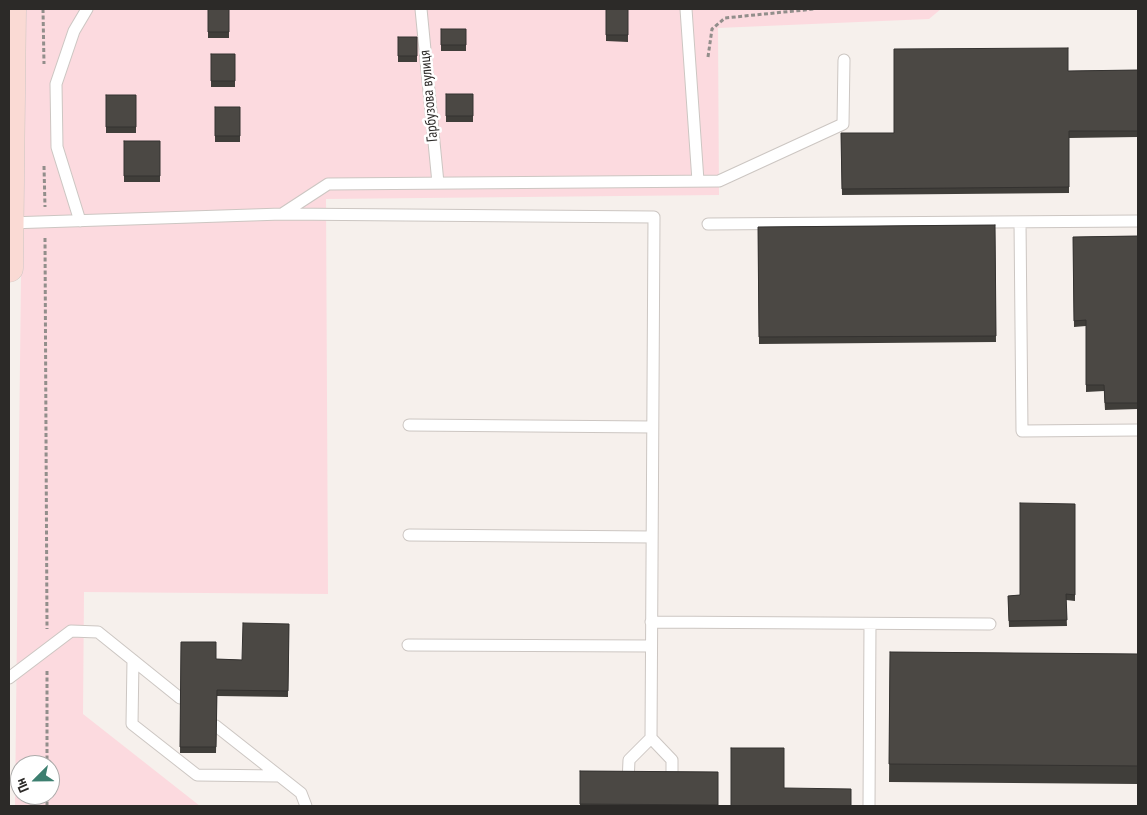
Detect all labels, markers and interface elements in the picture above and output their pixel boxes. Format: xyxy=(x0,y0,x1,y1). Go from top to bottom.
street label: Гарбузова вулиця xyxy=(416,49,442,143)
north arrow xyxy=(10,755,60,805)
text: Пн xyxy=(11,776,33,795)

